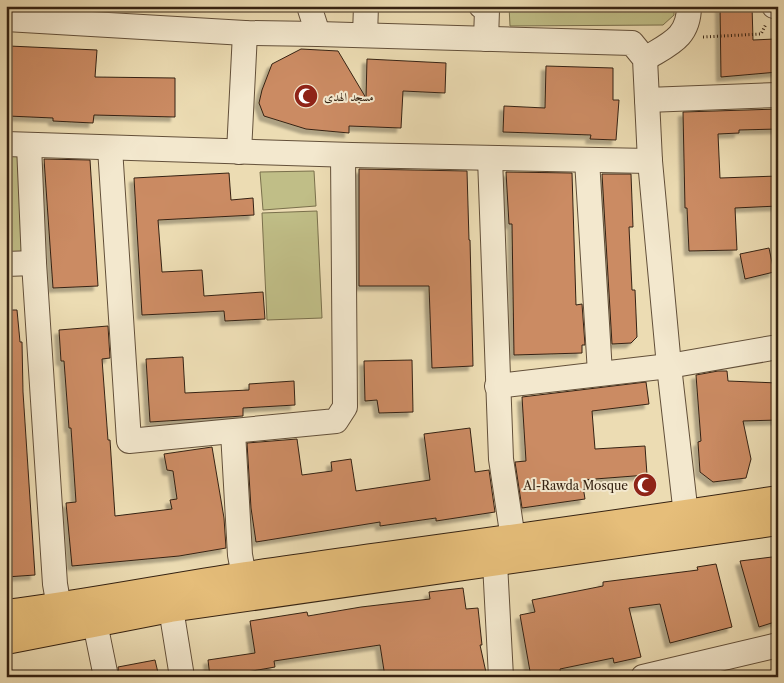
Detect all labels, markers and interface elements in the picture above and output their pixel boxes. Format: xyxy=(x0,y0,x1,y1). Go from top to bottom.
mosque icon: مسجد الهدى xyxy=(293,83,319,109)
place label: مسجد الهدى xyxy=(324,89,374,104)
mosque icon: Al-Rawda Mosque xyxy=(632,472,658,498)
place label: Al-Rawda Mosque xyxy=(522,478,628,493)

